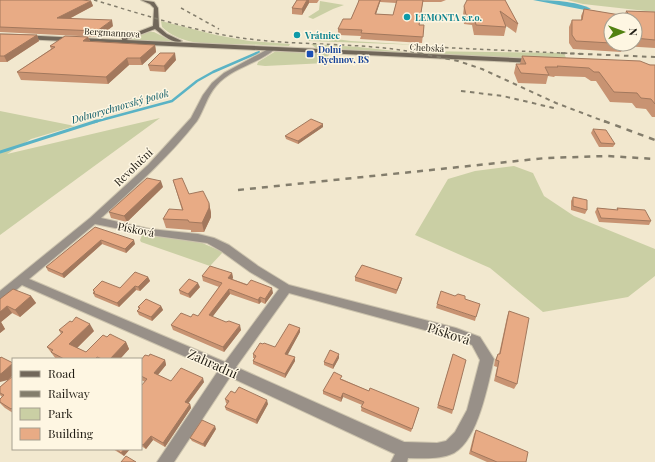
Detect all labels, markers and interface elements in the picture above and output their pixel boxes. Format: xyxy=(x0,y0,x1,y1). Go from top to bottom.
place label: LEMONTA s.r.o. xyxy=(415,11,482,23)
marker: LEMONTA s.r.o. xyxy=(402,12,412,22)
north arrow xyxy=(603,12,643,52)
street label: Bergmannova xyxy=(84,25,141,39)
text: N xyxy=(626,28,641,36)
place label: Vrátnice xyxy=(304,29,340,41)
marker: Vrátnice xyxy=(292,30,302,40)
street label: Chebská xyxy=(409,40,445,54)
place label: Dolní Rychnov, BS xyxy=(318,43,369,65)
marker: Dolní Rychnov, BS xyxy=(305,49,315,59)
water label: Dolnorychnovský potok xyxy=(69,85,170,127)
street label: Revoluční xyxy=(110,145,156,189)
street label: Písková xyxy=(116,218,156,240)
street label: Písková xyxy=(426,318,473,348)
street label: Zahradní xyxy=(185,344,241,382)
legend xyxy=(12,358,142,450)
text: Road xyxy=(48,365,75,381)
text: Railway xyxy=(48,385,90,401)
text: Park xyxy=(48,405,73,421)
text: Building xyxy=(48,425,94,441)

